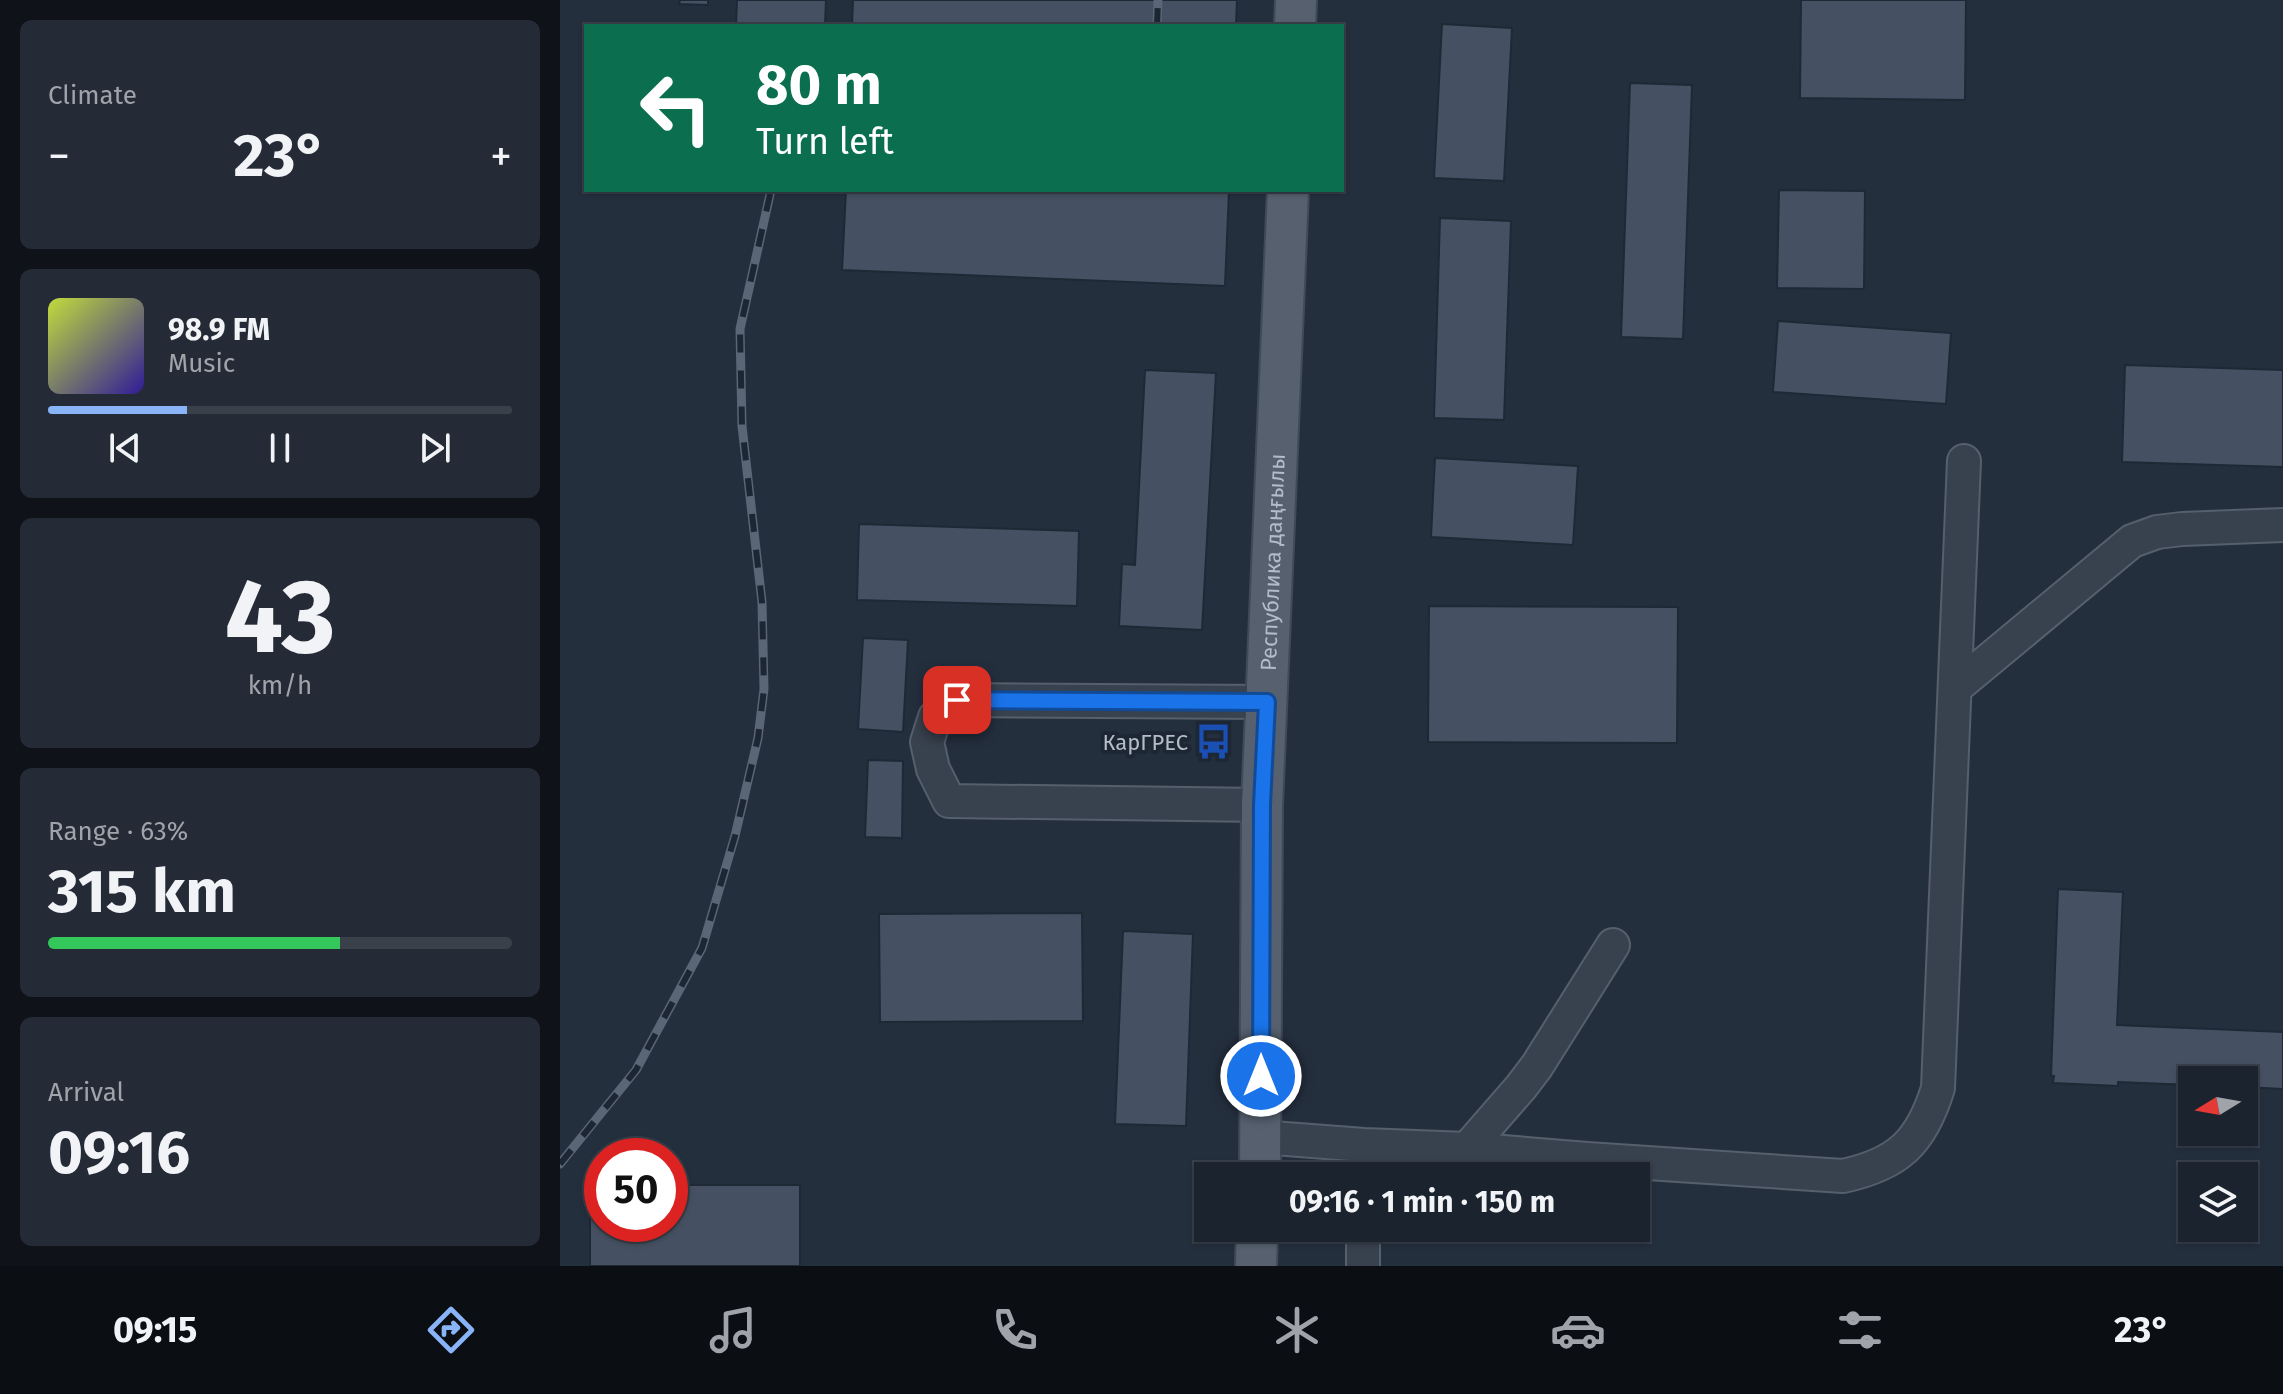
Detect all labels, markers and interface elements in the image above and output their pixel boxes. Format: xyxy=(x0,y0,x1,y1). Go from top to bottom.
text: 80 m xyxy=(756,52,882,119)
icon: left xyxy=(624,56,728,160)
text: Climate xyxy=(48,80,137,111)
text: 23° xyxy=(233,120,327,192)
text: Turn left xyxy=(756,120,894,164)
text: − xyxy=(48,130,70,183)
text: + xyxy=(490,130,512,183)
text: 98.9 FM xyxy=(168,312,270,348)
text: Music xyxy=(168,348,235,379)
icon: previous xyxy=(103,426,147,470)
icon: pause xyxy=(258,426,302,470)
icon: next xyxy=(413,426,457,470)
street label: Республика даңғылы xyxy=(1255,453,1291,672)
text: 43 xyxy=(224,555,336,680)
pin xyxy=(923,666,991,734)
text: km/h xyxy=(248,670,312,701)
icon: arrive xyxy=(935,678,979,722)
bus stop icon: КарГРЕС xyxy=(1195,723,1233,761)
place label: КарГРЕС xyxy=(1102,729,1188,756)
text: Range · 63% xyxy=(48,816,188,847)
text: 315 km xyxy=(48,856,236,928)
position arrow xyxy=(1219,1034,1303,1118)
north arrow xyxy=(2178,1066,2258,1146)
map controls xyxy=(2178,1066,2258,1242)
text: Arrival xyxy=(48,1077,124,1108)
text: 09:16 xyxy=(48,1117,190,1189)
speed limit sign: 50 xyxy=(584,1138,688,1242)
button: layers xyxy=(2178,1162,2258,1242)
text: 09:16 · 1 min · 150 m xyxy=(1289,1184,1555,1220)
icon: directions xyxy=(423,1302,479,1358)
icon: music xyxy=(705,1302,761,1358)
icon: phone xyxy=(987,1302,1043,1358)
icon: climate xyxy=(1269,1302,1325,1358)
icon: car xyxy=(1550,1302,1606,1358)
icon: filters xyxy=(1832,1302,1888,1358)
text: 09:15 xyxy=(113,1308,197,1352)
text: 23° xyxy=(2114,1308,2170,1352)

